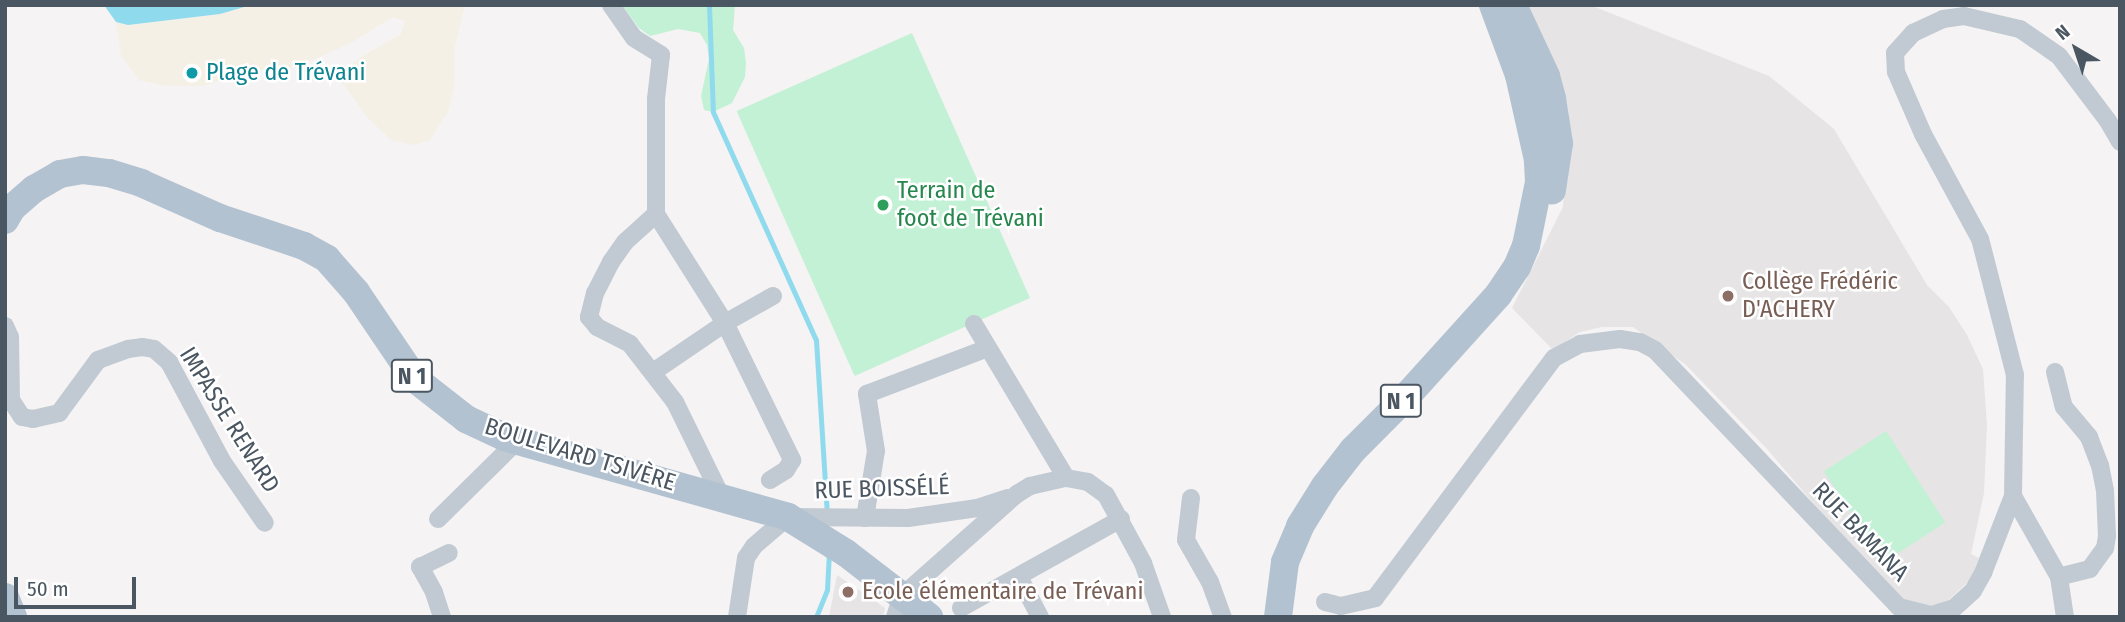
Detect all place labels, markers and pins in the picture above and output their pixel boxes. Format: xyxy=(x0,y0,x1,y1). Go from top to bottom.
place label: Plage de Trévani xyxy=(206,59,365,87)
marker: Plage de Trévani xyxy=(184,65,200,81)
place label: Terrain de foot de Trévani xyxy=(897,177,1044,233)
marker: Terrain de foot de Trévani xyxy=(875,197,891,213)
place label: Collège Frédéric D'ACHERY xyxy=(1742,268,1898,324)
marker: Collège Frédéric D'ACHERY xyxy=(1720,288,1736,304)
place label: Ecole élémentaire de Trévani xyxy=(862,578,1144,606)
marker: Ecole élémentaire de Trévani xyxy=(840,584,856,600)

